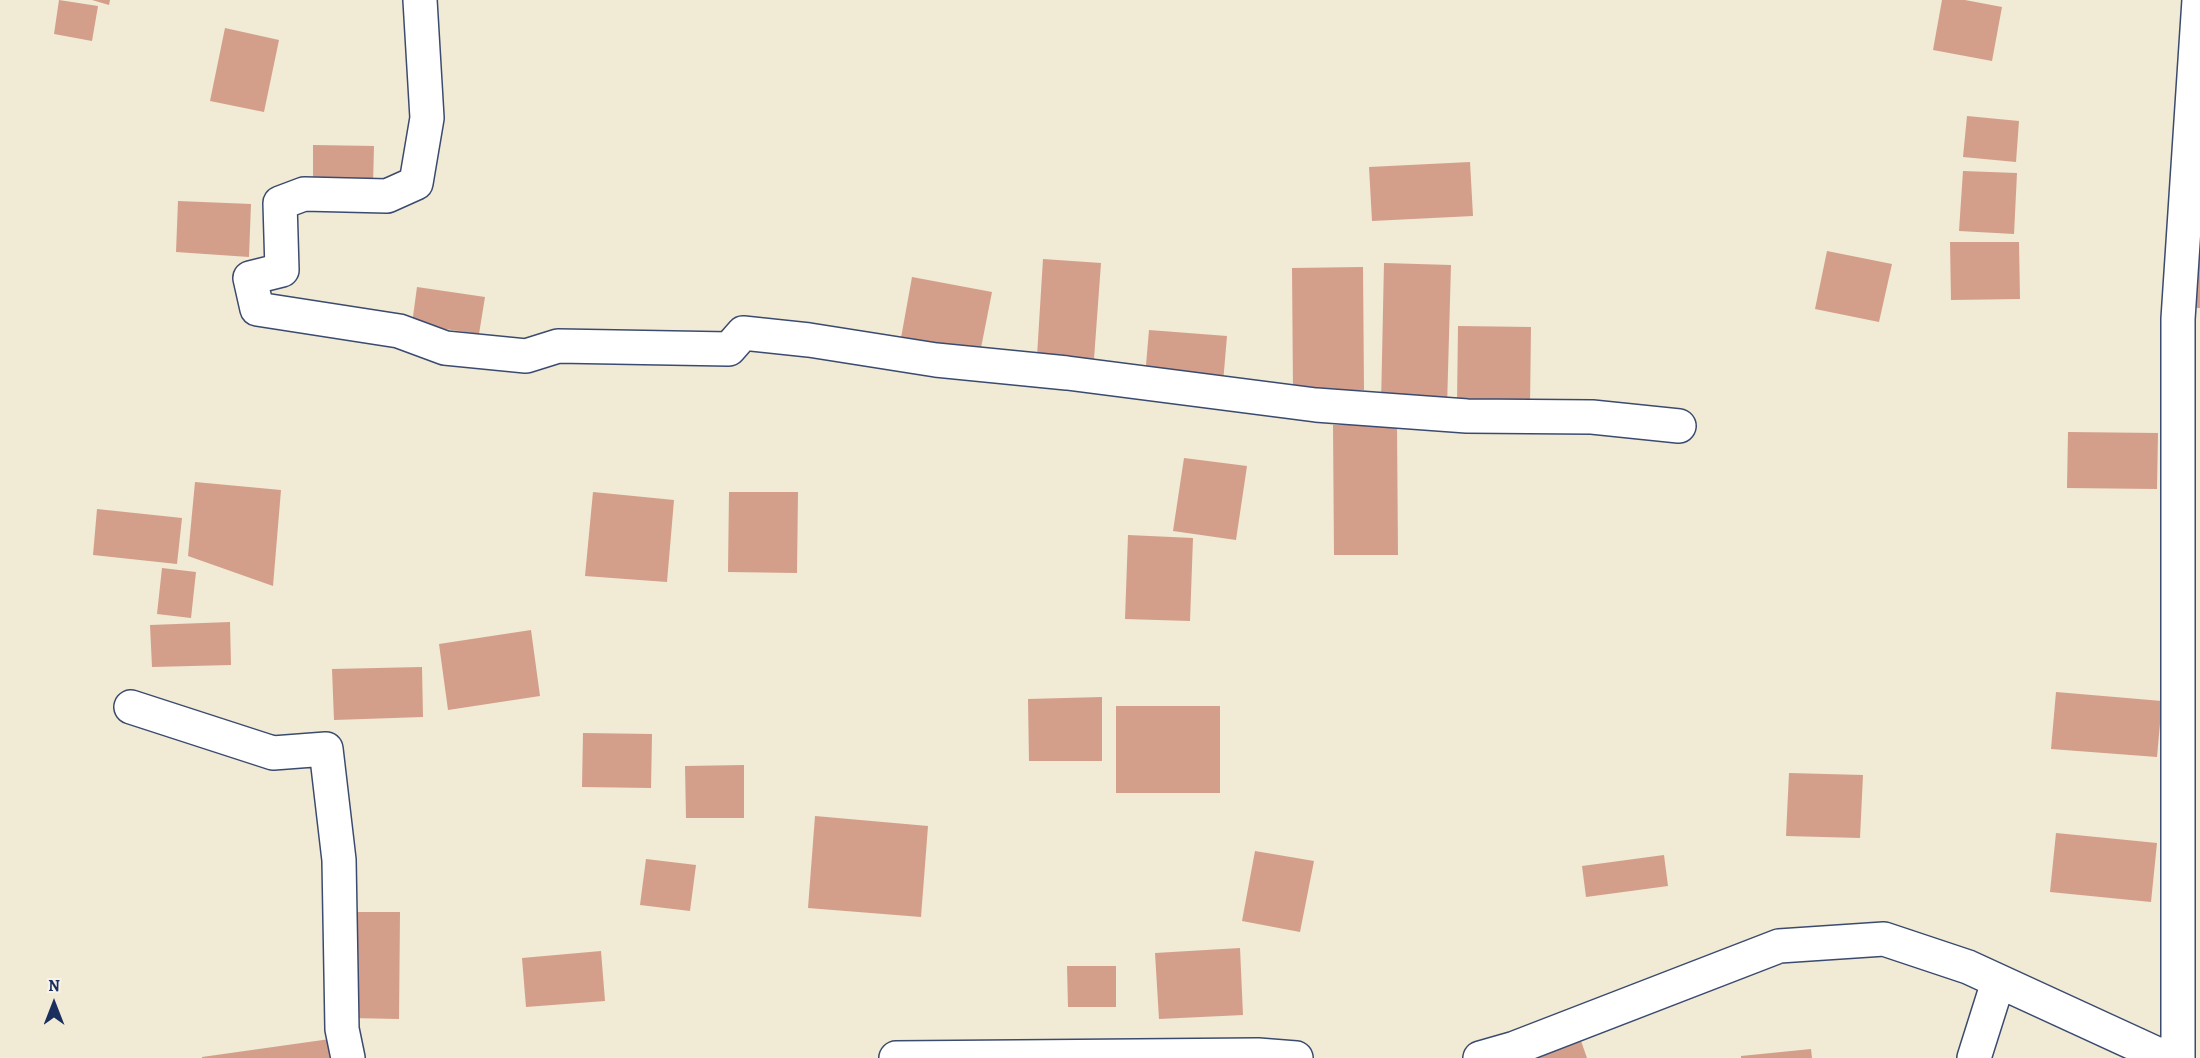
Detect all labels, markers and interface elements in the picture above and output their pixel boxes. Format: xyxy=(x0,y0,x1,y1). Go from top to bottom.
north arrow xyxy=(24,974,84,1034)
text: N xyxy=(48,975,60,997)

